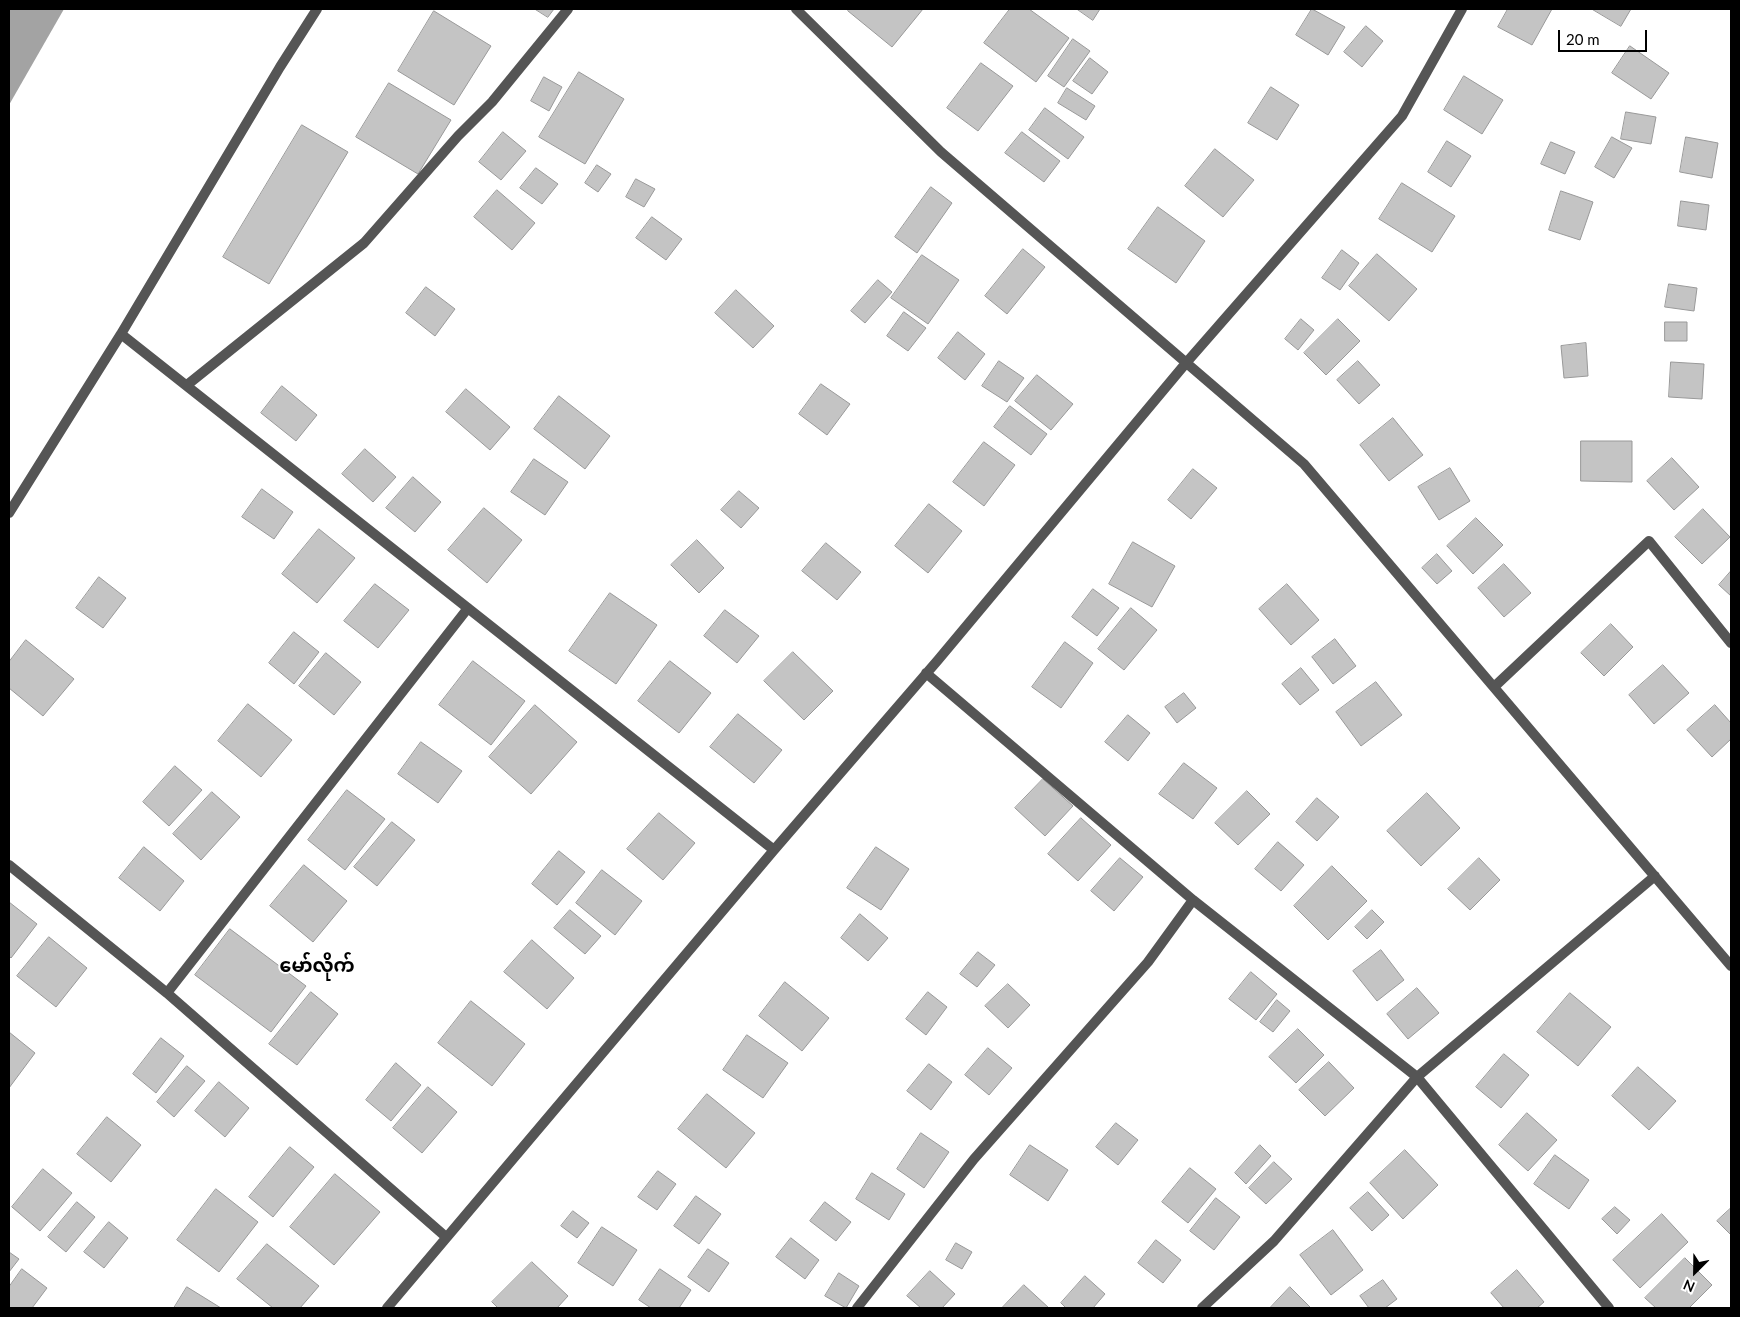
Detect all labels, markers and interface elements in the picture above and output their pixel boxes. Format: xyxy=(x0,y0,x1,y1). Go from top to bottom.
scale bar xyxy=(1560,20,1649,52)
text: 20 m xyxy=(1566,30,1600,48)
district label: မော်လိုက် xyxy=(279,955,355,977)
north arrow xyxy=(1670,1247,1720,1297)
text: N xyxy=(1681,1276,1697,1296)

